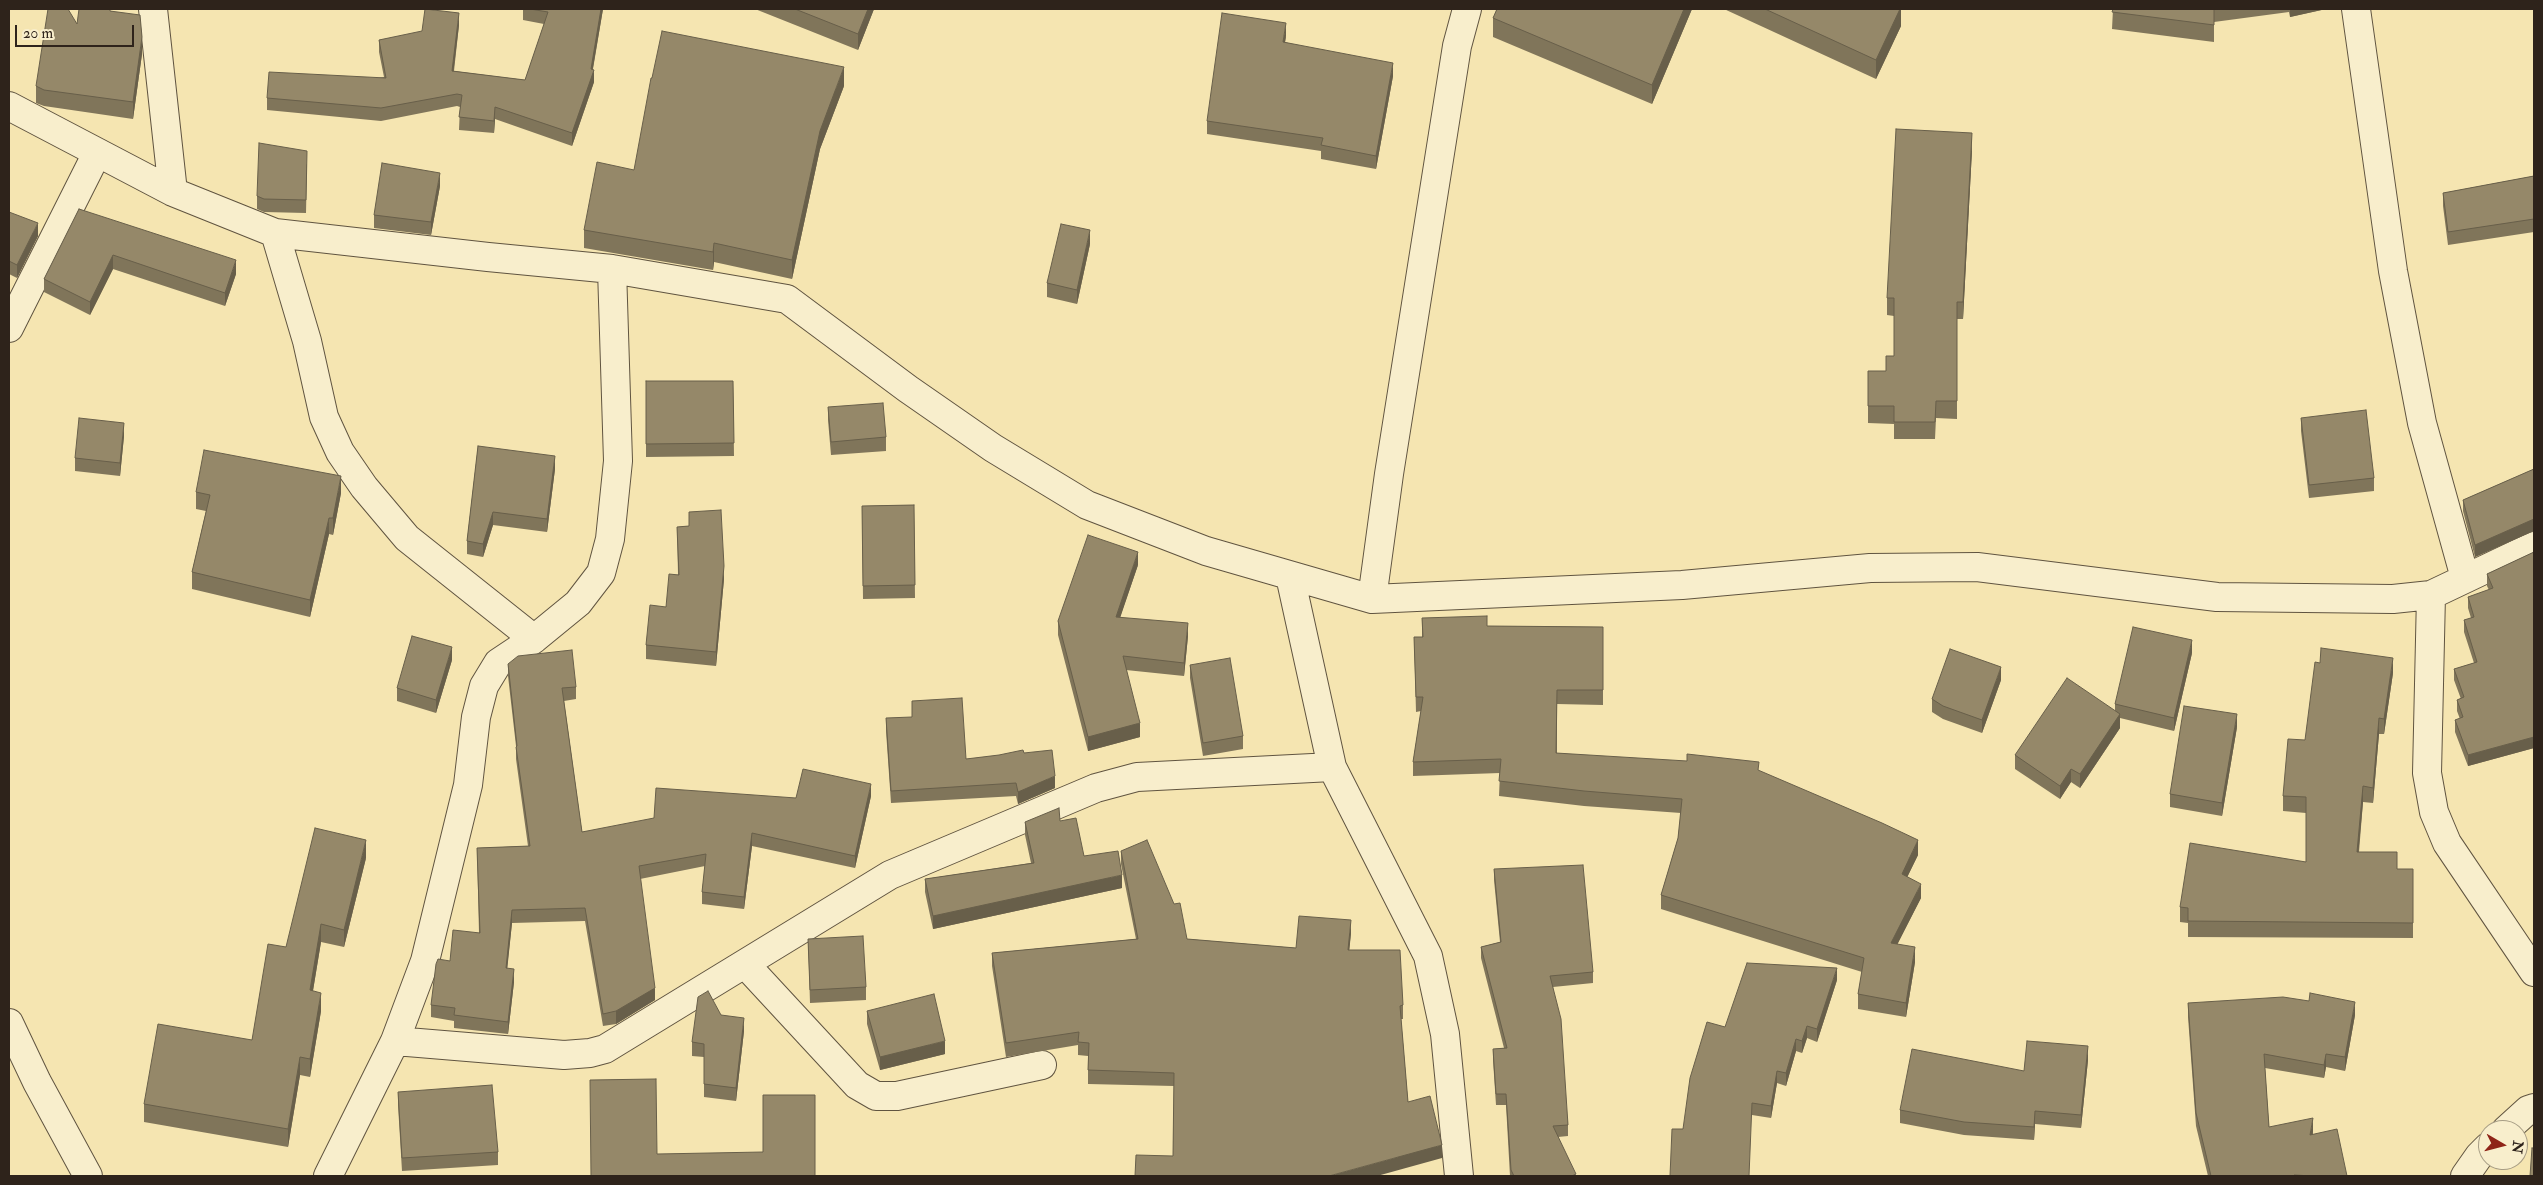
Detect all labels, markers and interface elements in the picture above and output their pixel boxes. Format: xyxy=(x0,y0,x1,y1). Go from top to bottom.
scale bar xyxy=(18,15,136,47)
text: 20 m xyxy=(23,24,53,43)
north arrow xyxy=(2478,1120,2528,1170)
text: N xyxy=(2508,1140,2527,1154)

